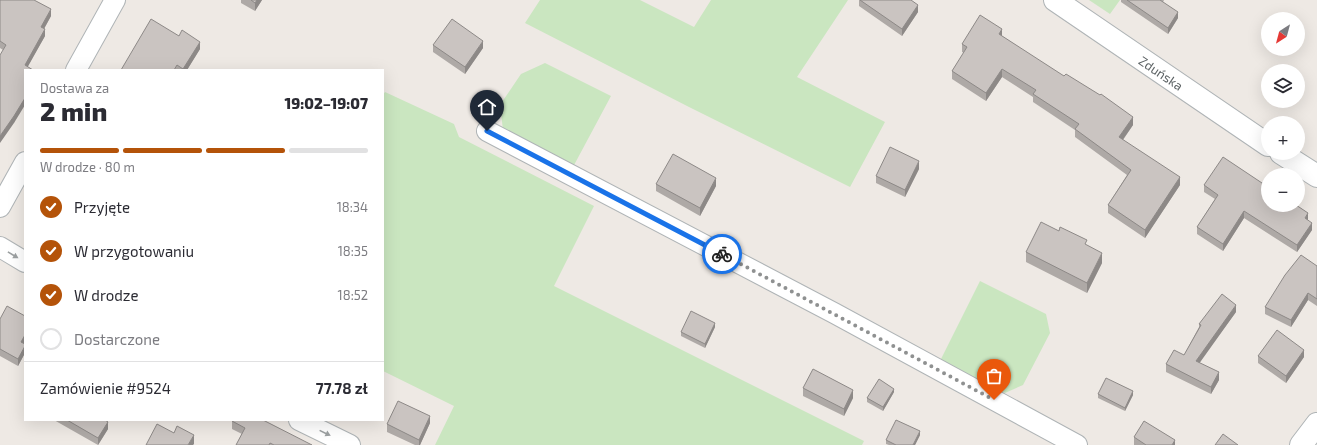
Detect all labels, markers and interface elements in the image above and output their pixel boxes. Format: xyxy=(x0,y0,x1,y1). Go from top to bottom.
north arrow xyxy=(1261,12,1305,56)
map controls xyxy=(1261,12,1305,212)
street label: Zduńska xyxy=(1136,52,1186,94)
button: layers xyxy=(1261,64,1305,108)
text: Dostawa za xyxy=(40,80,109,96)
pin xyxy=(470,90,504,131)
text: 19:02–19:07 xyxy=(284,94,368,112)
text: 2 min xyxy=(40,95,107,126)
icon: home xyxy=(476,96,498,118)
button: + xyxy=(1261,116,1305,160)
text: W drodze · 80 m xyxy=(40,159,135,175)
button: − xyxy=(1261,168,1305,212)
icon: check xyxy=(40,196,62,218)
text: Przyjęte xyxy=(74,198,130,216)
text: 18:34 xyxy=(337,199,368,215)
courier xyxy=(702,234,742,274)
icon: check xyxy=(40,240,62,262)
text: W przygotowaniu xyxy=(74,242,194,260)
text: 18:35 xyxy=(338,243,368,259)
icon: bike xyxy=(711,243,733,265)
one-way arrow xyxy=(7,251,18,258)
icon: check xyxy=(40,284,62,306)
text: W drodze xyxy=(74,286,139,304)
text: 18:52 xyxy=(338,287,368,303)
text: Dostarczone xyxy=(74,330,160,348)
pin xyxy=(977,359,1011,400)
icon: bag xyxy=(983,365,1005,387)
text: Zamówienie #9524 xyxy=(40,379,171,397)
text: 77.78 zł xyxy=(316,379,368,397)
one-way arrow xyxy=(319,429,330,436)

